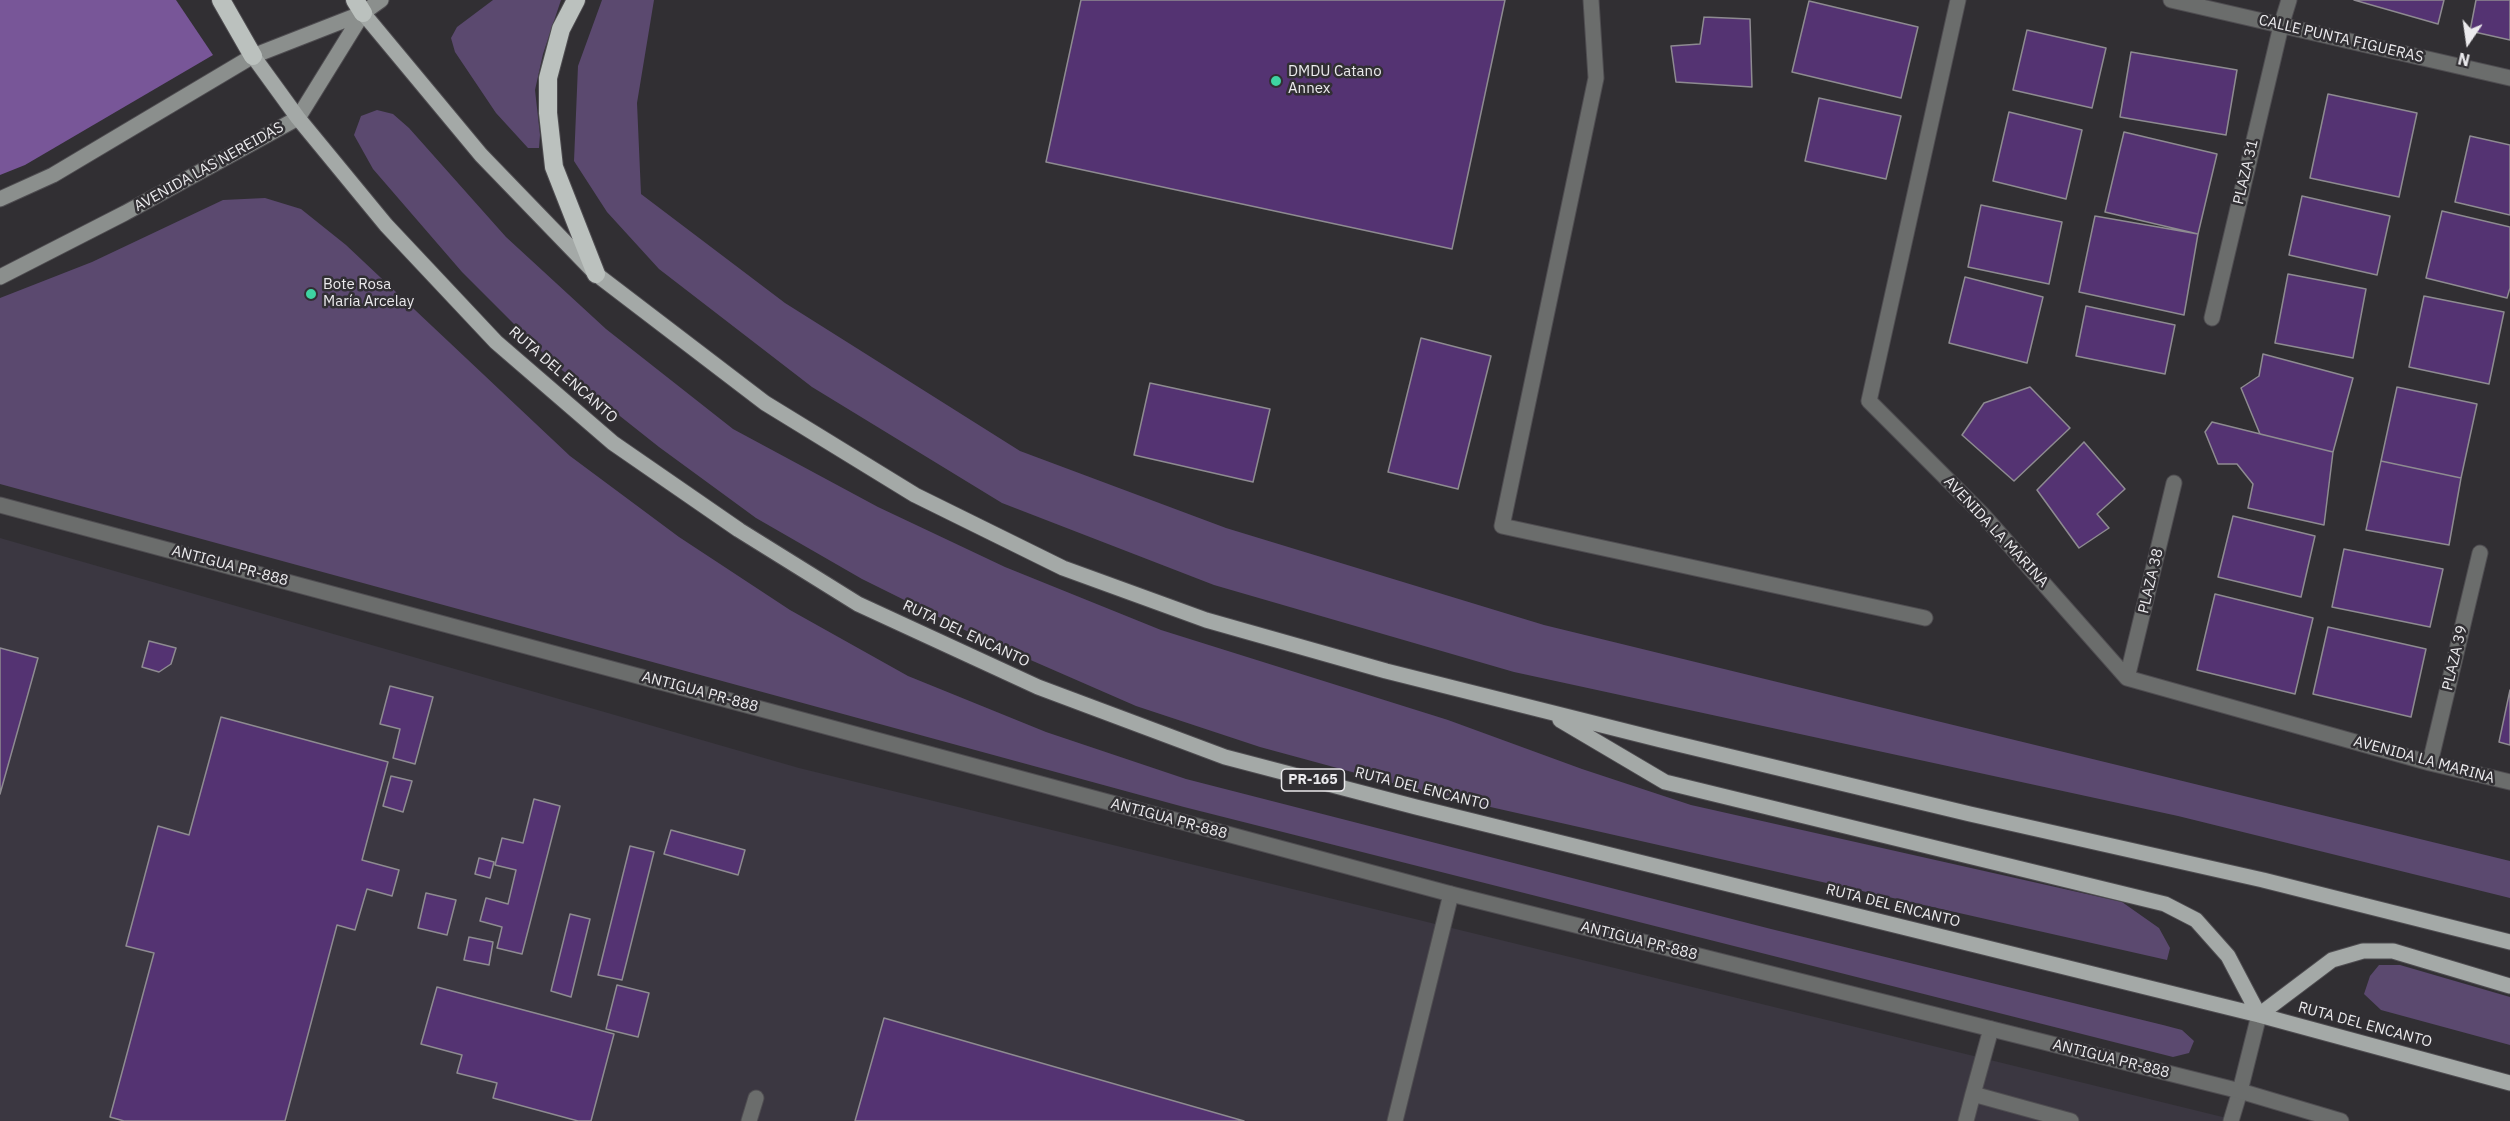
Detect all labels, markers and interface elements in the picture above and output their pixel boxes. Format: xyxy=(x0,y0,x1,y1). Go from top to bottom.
street label: CALLE PUNTA FIGUERAS xyxy=(2257,11,2425,67)
north arrow xyxy=(2438,12,2498,72)
text: N xyxy=(2456,48,2472,71)
place label: DMDU Catano Annex xyxy=(1288,63,1382,98)
marker: DMDU Catano Annex xyxy=(1269,74,1283,88)
street label: AVENIDA LAS NEREIDAS xyxy=(131,118,287,216)
street label: PLAZA 31 xyxy=(2230,138,2262,206)
place label: Bote Rosa María Arcelay xyxy=(323,276,414,311)
marker: Bote Rosa María Arcelay xyxy=(304,287,318,301)
street label: RUTA DEL ENCANTO xyxy=(505,323,621,427)
street label: AVENIDA LA MARINA xyxy=(1940,473,2052,591)
street label: ANTIGUA PR-888 xyxy=(170,542,290,590)
street label: PLAZA 38 xyxy=(2135,547,2167,615)
street label: RUTA DEL ENCANTO xyxy=(900,597,1032,671)
street label: PLAZA 39 xyxy=(2439,624,2471,692)
street label: ANTIGUA PR-888 xyxy=(640,668,760,716)
street label: AVENIDA LA MARINA xyxy=(2352,733,2496,787)
street label: RUTA DEL ENCANTO xyxy=(1353,764,1491,814)
road number: PR-165 xyxy=(1282,769,1344,791)
street label: ANTIGUA PR-888 xyxy=(1109,795,1229,843)
street label: RUTA DEL ENCANTO xyxy=(1824,881,1962,931)
street label: ANTIGUA PR-888 xyxy=(1579,918,1699,964)
street label: RUTA DEL ENCANTO xyxy=(2296,998,2434,1052)
street label: ANTIGUA PR-888 xyxy=(2051,1036,2171,1082)

